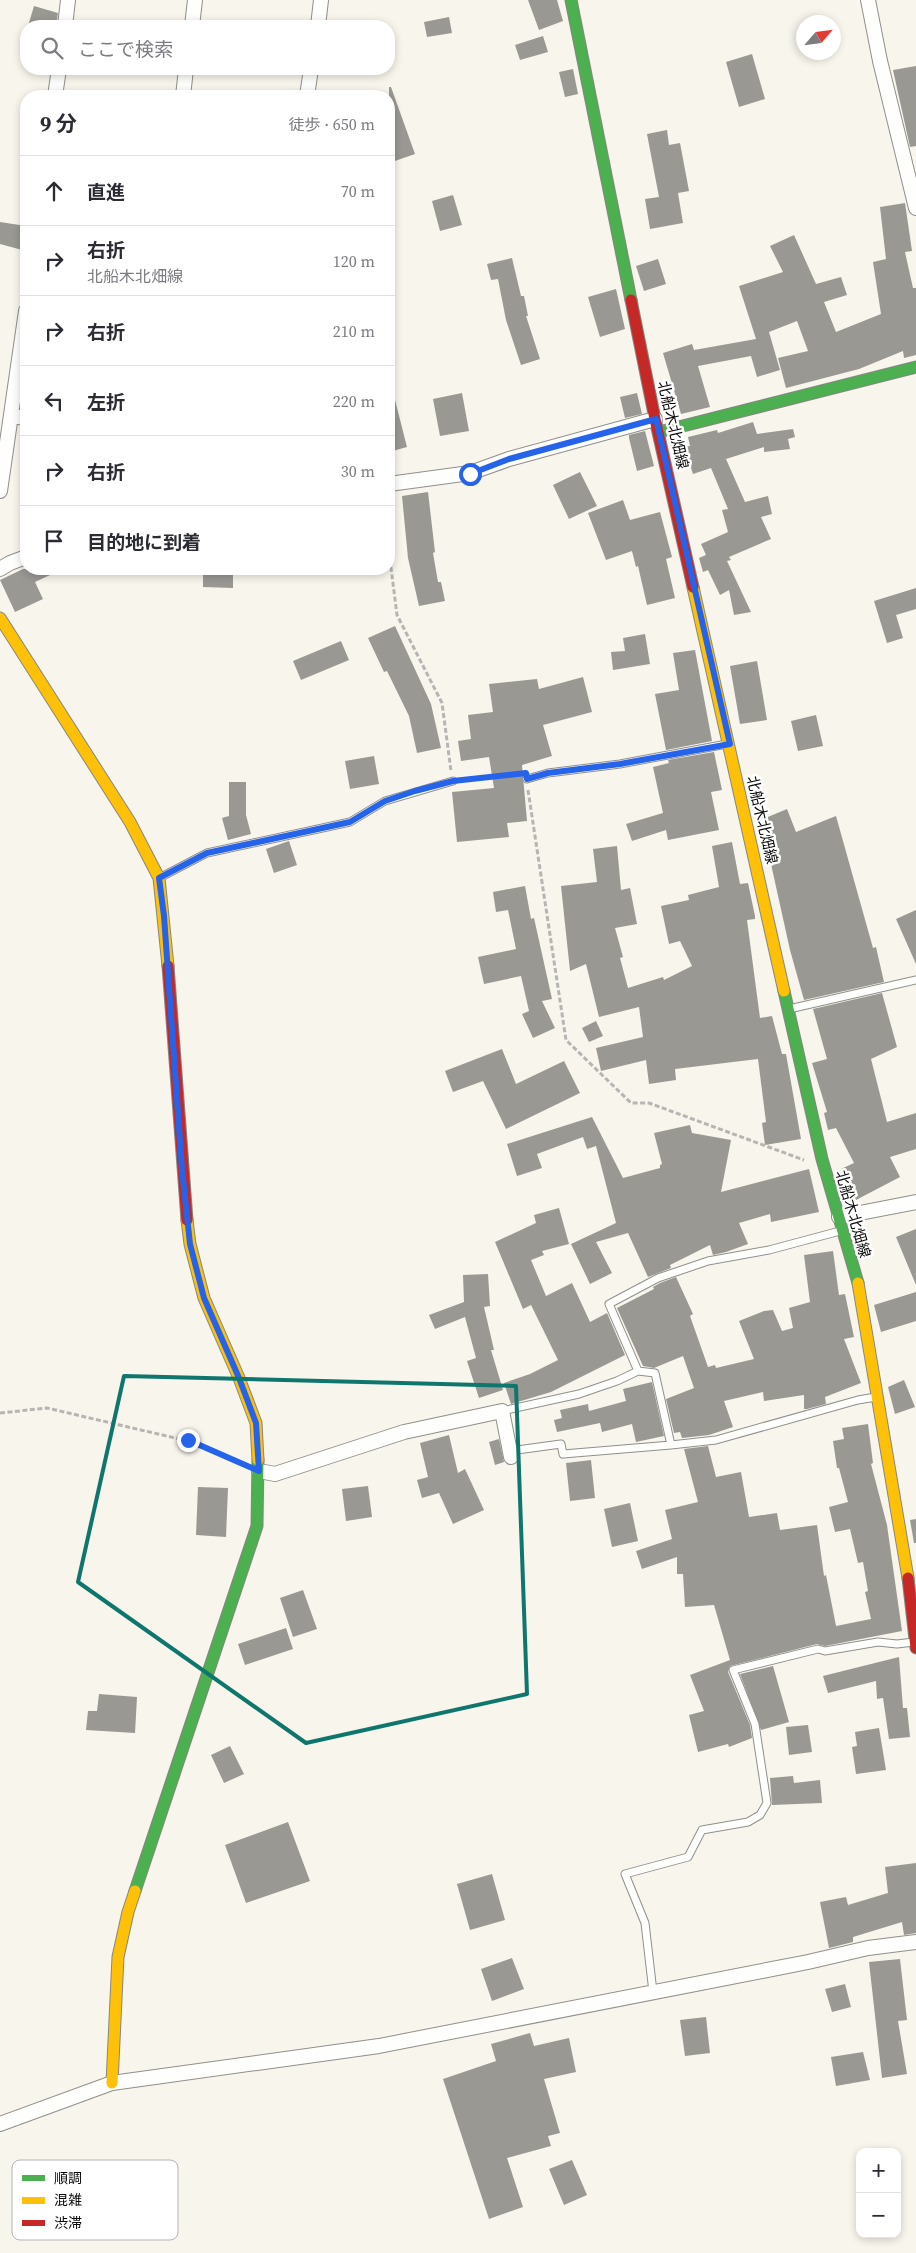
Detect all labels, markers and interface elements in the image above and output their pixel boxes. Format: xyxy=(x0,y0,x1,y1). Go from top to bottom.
north arrow xyxy=(796,15,841,60)
search box xyxy=(20,20,395,75)
icon: search xyxy=(38,34,66,62)
text: ここで検索 xyxy=(78,36,173,62)
text: 9 分 xyxy=(40,109,77,138)
text: 徒歩 · 650 m xyxy=(289,113,375,135)
icon: ahead xyxy=(40,177,68,205)
text: 直進 xyxy=(87,179,125,205)
text: 70 m xyxy=(341,180,375,202)
text: 右折 xyxy=(87,237,125,263)
icon: right xyxy=(40,247,68,275)
text: 120 m xyxy=(333,250,375,272)
text: 北船木北畑線 xyxy=(87,265,183,287)
icon: right xyxy=(40,317,68,345)
text: 右折 xyxy=(87,319,125,345)
text: 210 m xyxy=(333,320,375,342)
street label: 北船木北畑線 xyxy=(653,379,694,471)
icon: left xyxy=(40,387,68,415)
text: 左折 xyxy=(87,389,125,415)
text: 220 m xyxy=(333,390,375,412)
icon: right xyxy=(40,457,68,485)
text: 右折 xyxy=(87,459,125,485)
text: 30 m xyxy=(341,460,375,482)
route start xyxy=(459,463,482,486)
icon: arrive xyxy=(40,527,68,555)
text: 目的地に到着 xyxy=(87,529,201,555)
street label: 北船木北畑線 xyxy=(742,774,783,866)
street label: 北船木北畑線 xyxy=(831,1168,876,1260)
route end xyxy=(177,1429,200,1452)
map controls xyxy=(856,2148,901,2238)
button: + xyxy=(856,2148,901,2193)
legend xyxy=(12,2160,178,2240)
text: 順調 xyxy=(54,2168,82,2188)
text: 混雑 xyxy=(54,2190,82,2210)
button: − xyxy=(856,2193,901,2238)
text: 渋滞 xyxy=(54,2213,82,2233)

